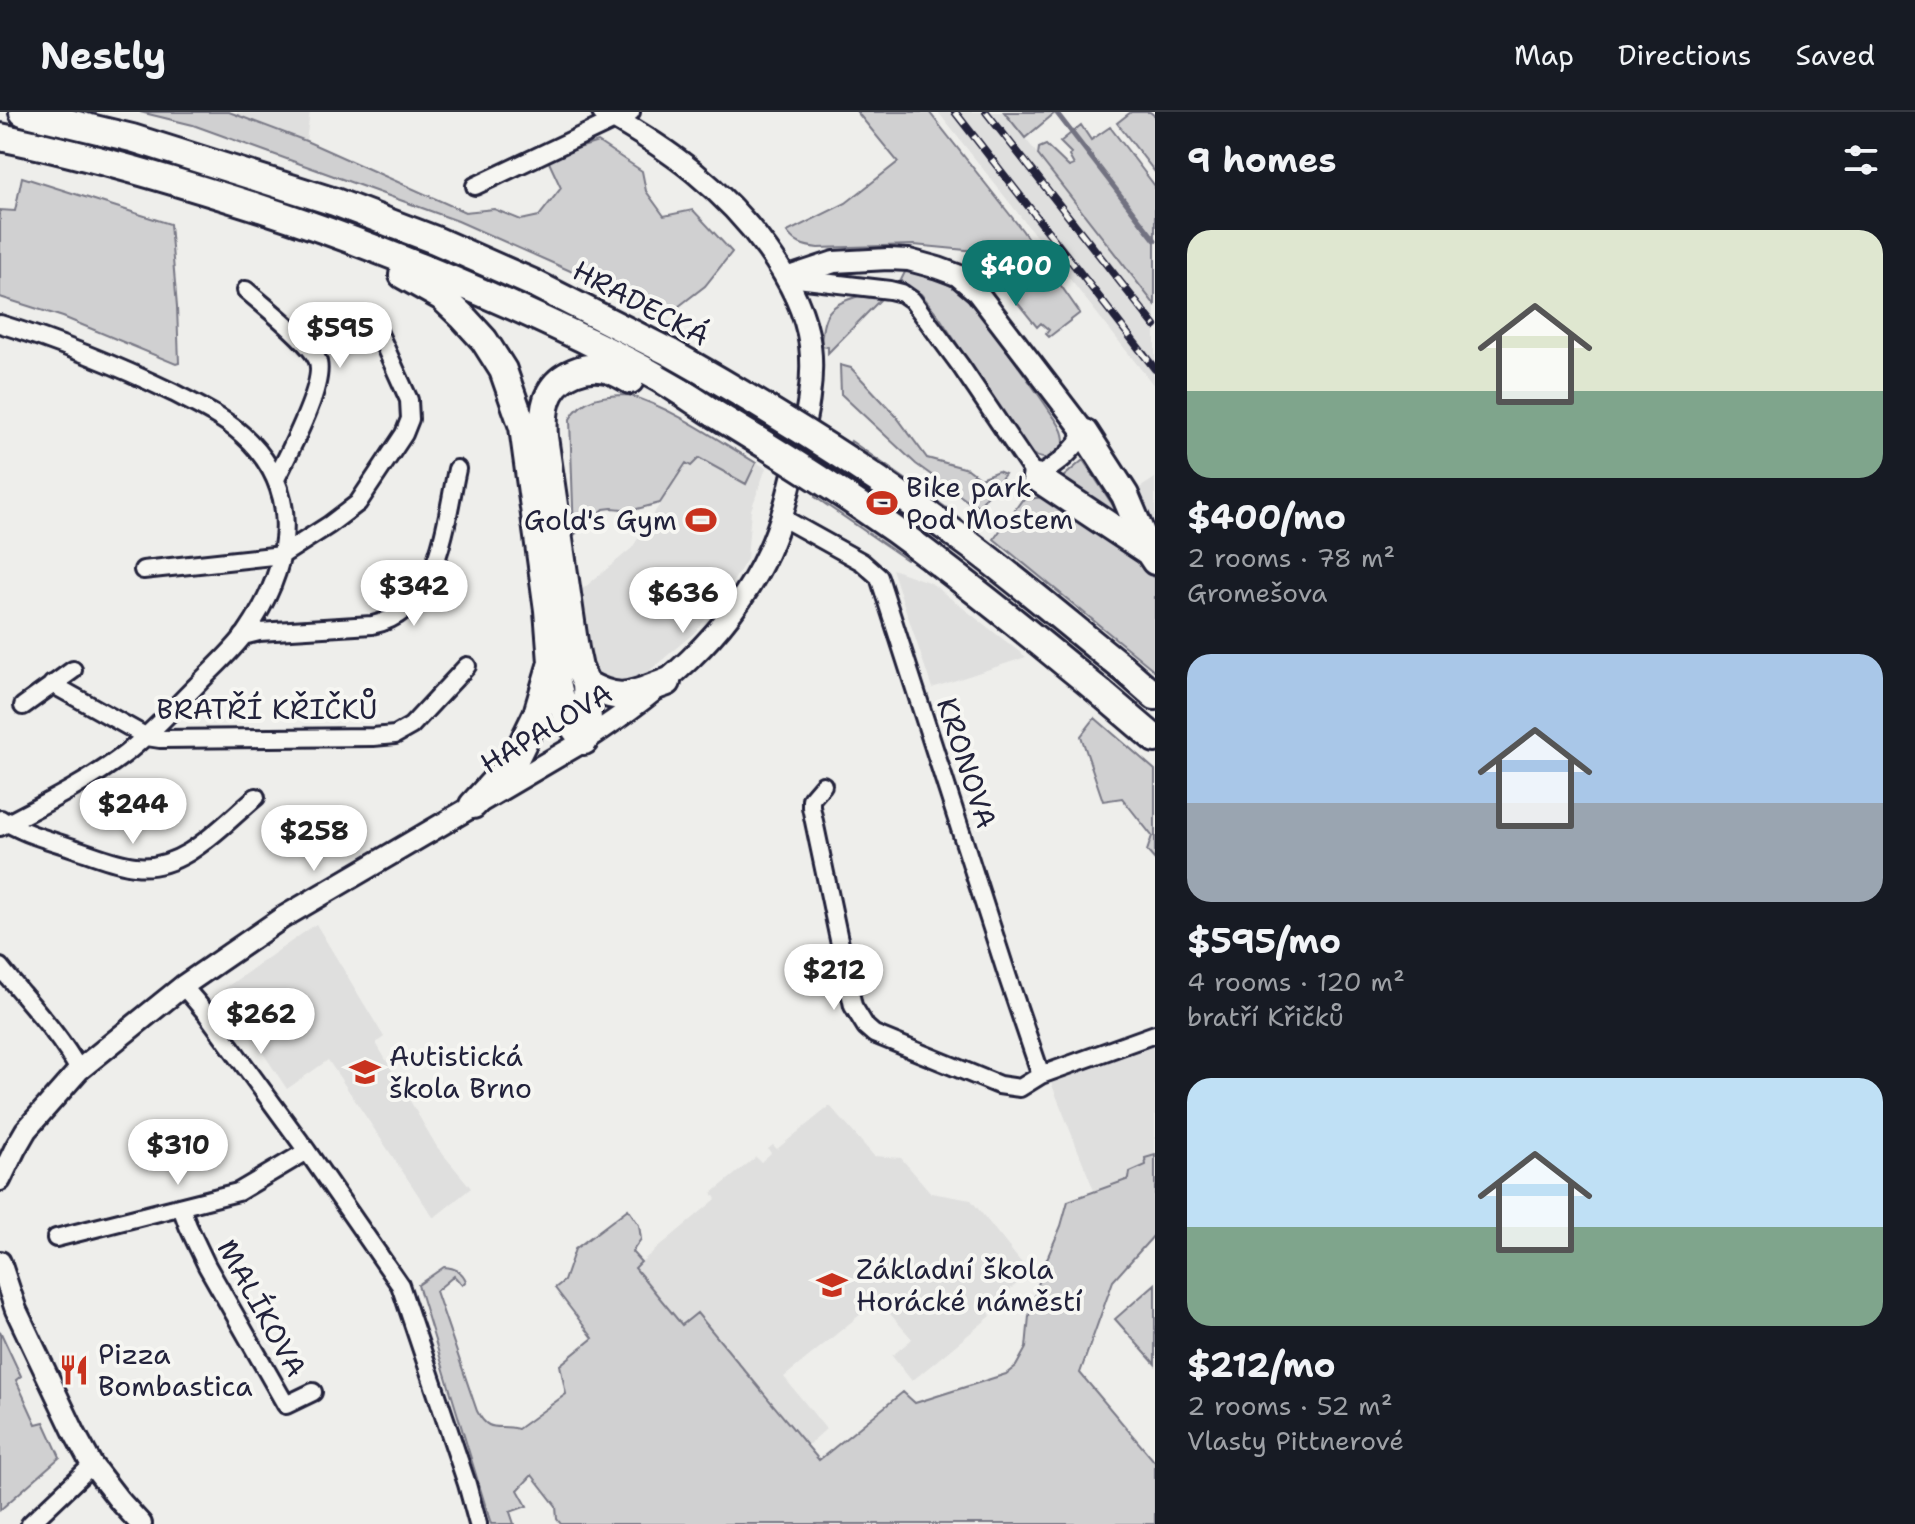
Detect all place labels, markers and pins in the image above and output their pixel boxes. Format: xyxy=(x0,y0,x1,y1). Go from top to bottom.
pin: $400 xyxy=(969,240,1063,308)
pin: $595 xyxy=(293,302,387,370)
place label: Bike park Pod Mostem xyxy=(906,468,1073,538)
sports icon: Bike park Pod Mostem xyxy=(865,486,899,520)
place label: Gold's Gym xyxy=(524,501,677,539)
sports icon: Gold's Gym xyxy=(684,503,718,537)
pin: $342 xyxy=(367,560,461,628)
pin: $636 xyxy=(636,567,730,635)
pin: $244 xyxy=(86,778,180,846)
pin: $258 xyxy=(267,805,361,873)
pin: $212 xyxy=(787,944,881,1012)
pin: $262 xyxy=(214,988,308,1056)
place label: Autistická škola Brno xyxy=(389,1037,532,1107)
school or university icon: Autistická škola Brno xyxy=(348,1055,382,1089)
pin: $310 xyxy=(131,1119,225,1187)
place label: Základní škola Horácké náměstí xyxy=(856,1250,1082,1320)
school or university icon: Základní škola Horácké náměstí xyxy=(815,1268,849,1302)
place label: Pizza Bombastica xyxy=(98,1335,253,1405)
restaurant icon: Pizza Bombastica xyxy=(57,1353,91,1387)

